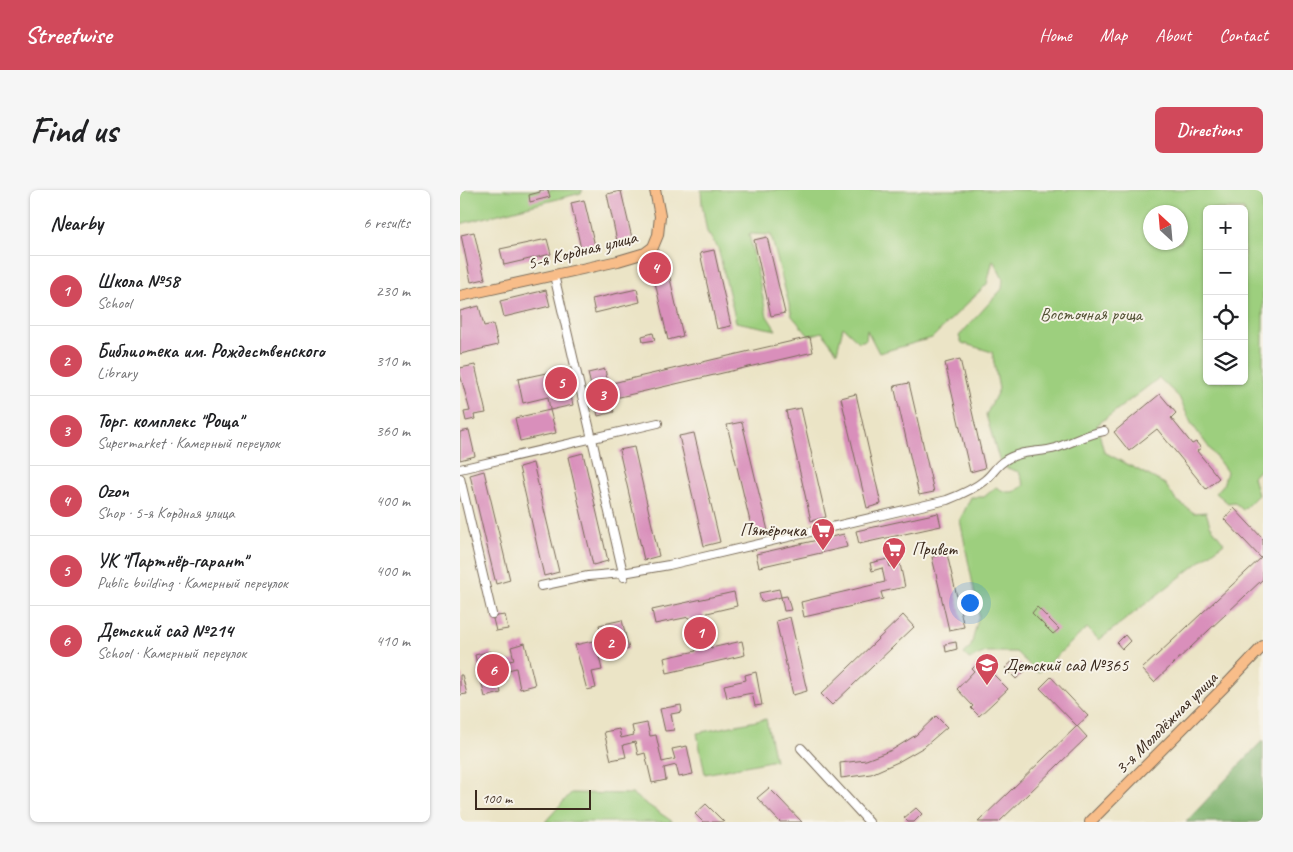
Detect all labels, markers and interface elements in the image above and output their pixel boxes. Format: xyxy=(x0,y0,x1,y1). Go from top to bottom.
text: Streetwise xyxy=(25,20,111,50)
text: Home xyxy=(1039,24,1072,46)
text: Map xyxy=(1100,24,1127,46)
text: About xyxy=(1155,24,1191,46)
text: Contact xyxy=(1219,24,1268,46)
button: Directions xyxy=(1155,107,1263,153)
text: Find us xyxy=(30,108,117,153)
north arrow xyxy=(1143,205,1188,250)
map controls xyxy=(1203,205,1248,385)
button: + xyxy=(1203,205,1248,250)
text: Nearby xyxy=(50,210,103,236)
text: 6 results xyxy=(363,213,410,233)
street label: 5-я Кордная улица xyxy=(525,225,640,274)
pin: 4 xyxy=(639,249,671,287)
button: − xyxy=(1203,250,1248,295)
text: Школа №58 xyxy=(97,269,179,293)
text: 1 xyxy=(62,281,70,301)
text: 230 m xyxy=(376,281,410,301)
text: School xyxy=(97,293,131,313)
button: locate xyxy=(1203,295,1248,340)
park label: Восточная роща xyxy=(1040,303,1144,325)
text: Библиотека им. Рождественского xyxy=(97,339,325,363)
button: layers xyxy=(1203,340,1248,385)
text: 2 xyxy=(62,351,70,371)
text: 310 m xyxy=(376,351,410,371)
text: Library xyxy=(97,363,137,383)
pin: 5 xyxy=(545,364,577,402)
pin: 3 xyxy=(586,376,618,414)
text: Торг. комплекс "Роща" xyxy=(97,409,243,433)
text: 3 xyxy=(62,421,70,441)
text: 360 m xyxy=(376,421,410,441)
text: Supermarket · Камерный переулок xyxy=(97,433,280,453)
text: Ozon xyxy=(97,479,129,503)
text: 4 xyxy=(62,491,70,511)
text: 400 m xyxy=(376,491,410,511)
text: Shop · 5-я Кордная улица xyxy=(97,503,235,523)
supermarket icon: Пятёрочка xyxy=(810,517,836,551)
place label: Пятёрочка xyxy=(740,519,808,541)
supermarket icon: Привет xyxy=(881,536,907,570)
place label: Привет xyxy=(912,538,958,560)
text: УК "Партнёр-гарант" xyxy=(97,549,247,573)
text: 5 xyxy=(63,561,69,581)
text: 400 m xyxy=(376,561,410,581)
text: Public building · Камерный переулок xyxy=(97,573,288,593)
your location xyxy=(957,590,983,616)
pin: 1 xyxy=(684,614,716,652)
text: Детский сад №214 xyxy=(97,619,233,643)
pin: 2 xyxy=(594,624,626,662)
text: 6 xyxy=(62,631,70,651)
text: 410 m xyxy=(376,631,410,651)
text: School · Камерный переулок xyxy=(97,643,246,663)
pin: 6 xyxy=(477,651,509,689)
school or university icon: Детский сад №365 xyxy=(974,652,1000,686)
place label: Детский сад №365 xyxy=(1004,654,1129,676)
street label: 3-я Молодёжная улица xyxy=(1110,666,1223,779)
scale bar xyxy=(475,787,591,810)
text: 100 m xyxy=(482,790,512,807)

